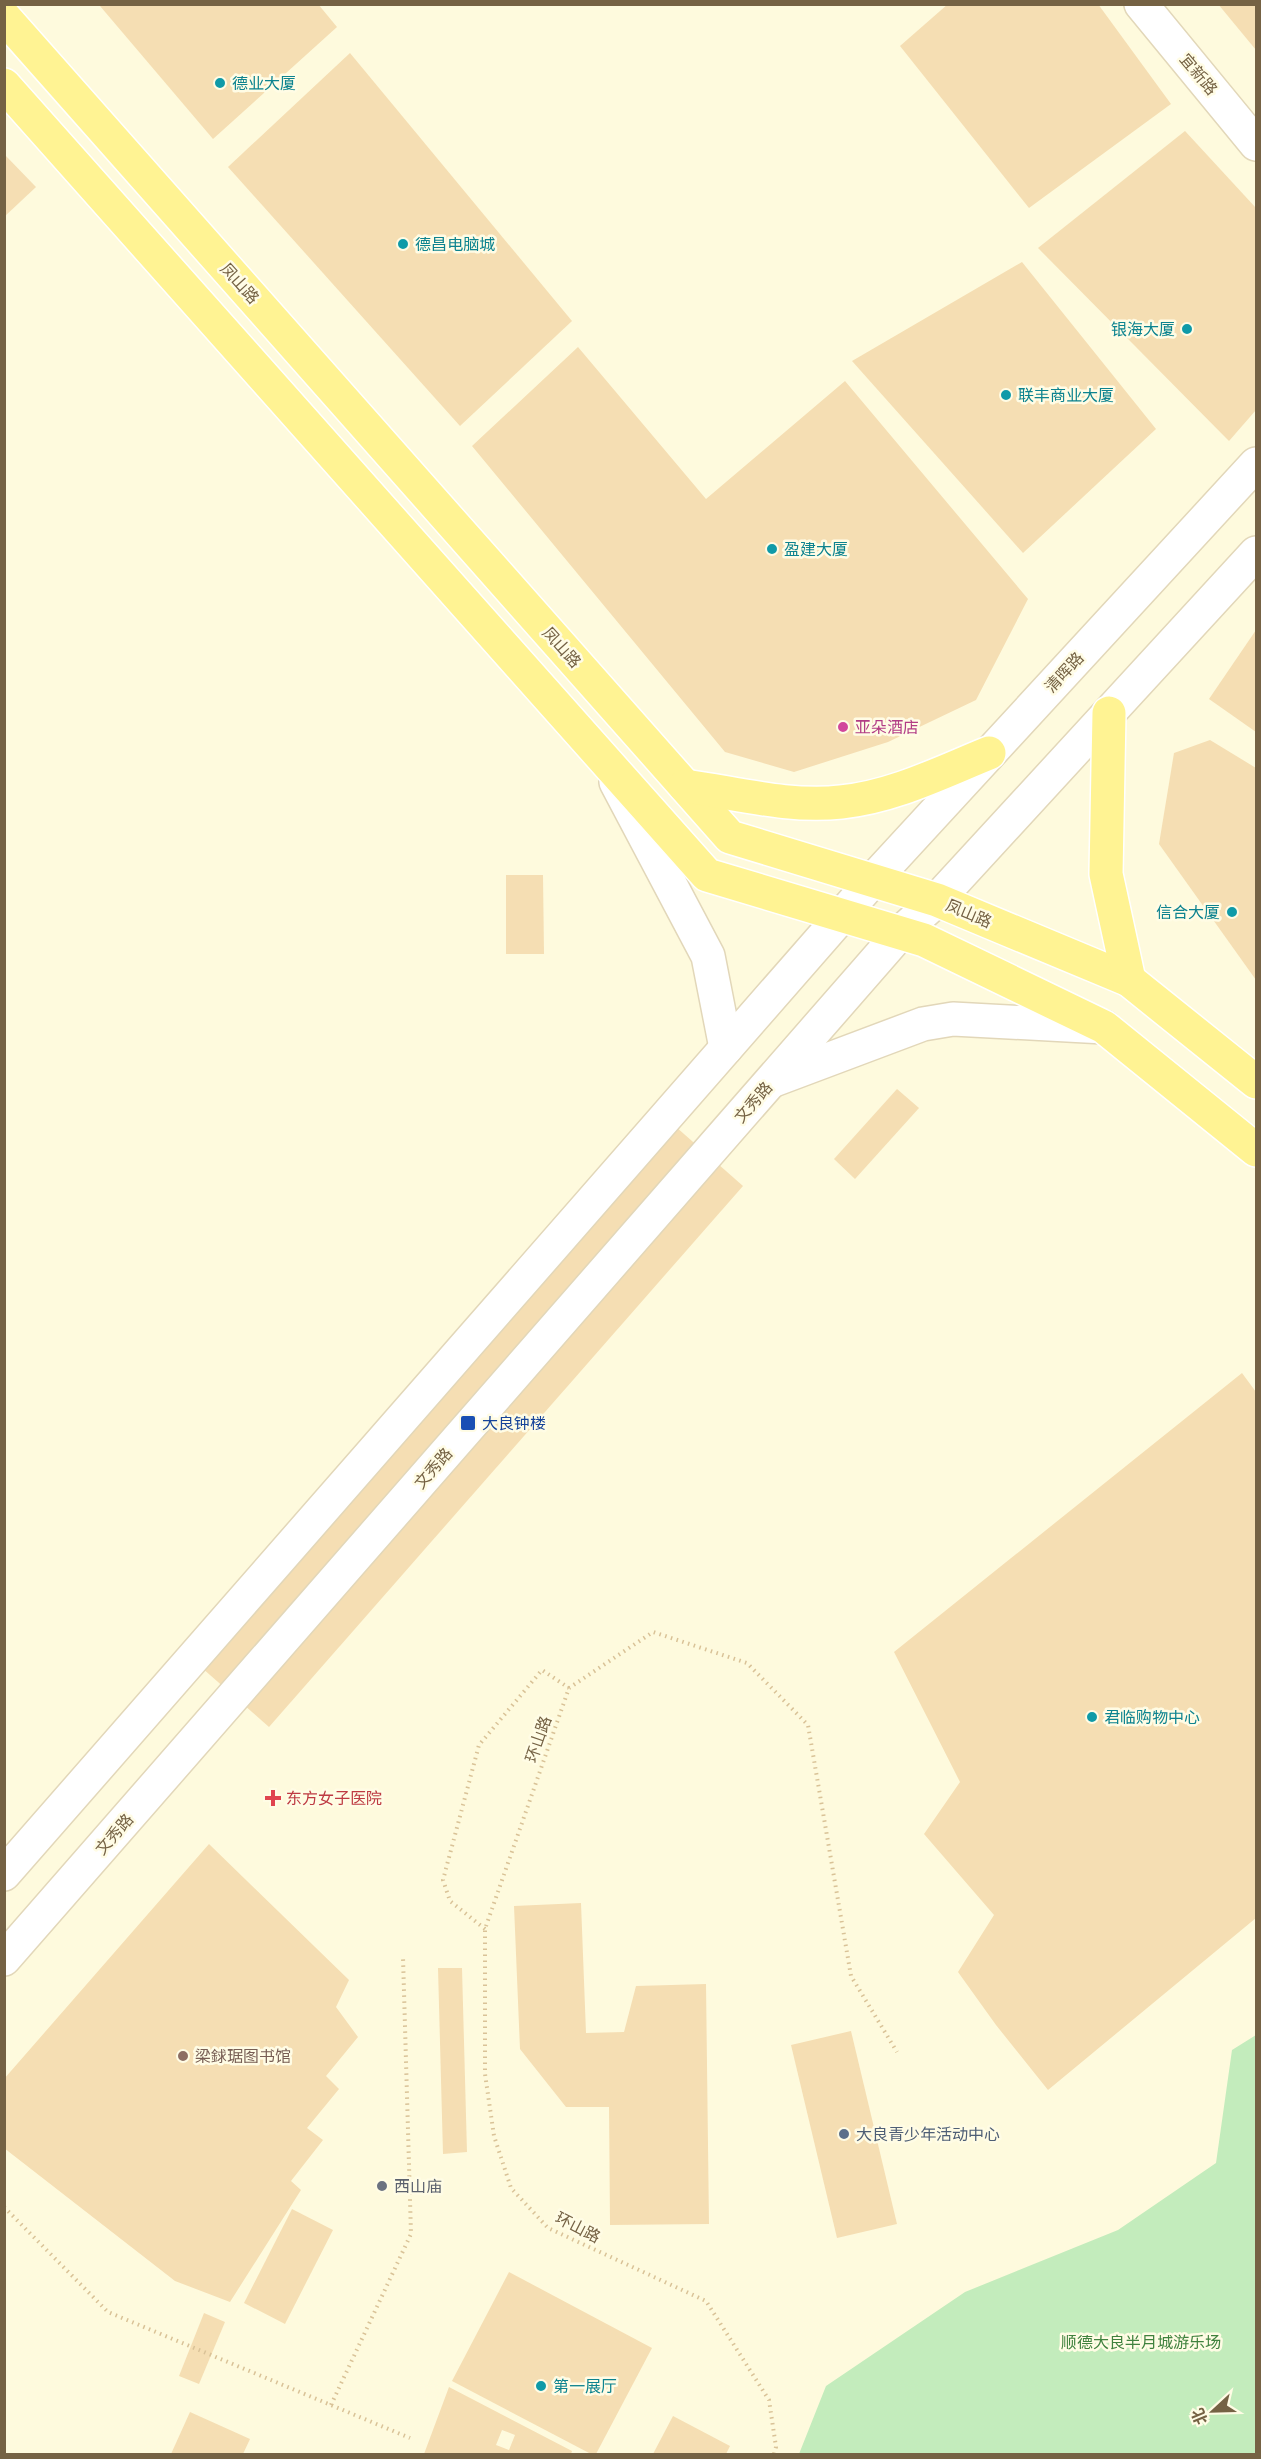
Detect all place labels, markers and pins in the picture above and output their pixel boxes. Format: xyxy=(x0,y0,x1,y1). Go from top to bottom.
place label: 德业大厦 xyxy=(232,75,296,92)
marker: 德业大厦 xyxy=(213,76,227,90)
place label: 德昌电脑城 xyxy=(415,236,495,253)
marker: 德昌电脑城 xyxy=(396,237,410,251)
place label: 银海大厦 xyxy=(1111,321,1175,338)
marker: 银海大厦 xyxy=(1180,322,1194,336)
place label: 联丰商业大厦 xyxy=(1018,387,1114,404)
marker: 联丰商业大厦 xyxy=(999,388,1013,402)
place label: 盈建大厦 xyxy=(784,541,848,558)
marker: 盈建大厦 xyxy=(765,542,779,556)
place label: 亚朵酒店 xyxy=(855,719,919,736)
marker: 亚朵酒店 xyxy=(836,720,850,734)
place label: 信合大厦 xyxy=(1156,904,1220,921)
marker: 信合大厦 xyxy=(1225,905,1239,919)
marker: 大良钟楼 xyxy=(459,1414,477,1432)
place label: 大良钟楼 xyxy=(482,1415,546,1432)
place label: 君临购物中心 xyxy=(1104,1709,1200,1726)
marker: 君临购物中心 xyxy=(1085,1710,1099,1724)
marker: 东方女子医院 xyxy=(264,1789,282,1807)
place label: 东方女子医院 xyxy=(286,1790,382,1807)
place label: 梁銶琚图书馆 xyxy=(195,2048,291,2065)
marker: 梁銶琚图书馆 xyxy=(176,2049,190,2063)
place label: 大良青少年活动中心 xyxy=(856,2126,1000,2143)
marker: 大良青少年活动中心 xyxy=(837,2127,851,2141)
place label: 西山庙 xyxy=(394,2178,442,2195)
marker: 西山庙 xyxy=(375,2179,389,2193)
place label: 第一展厅 xyxy=(553,2378,617,2395)
marker: 第一展厅 xyxy=(534,2379,548,2393)

